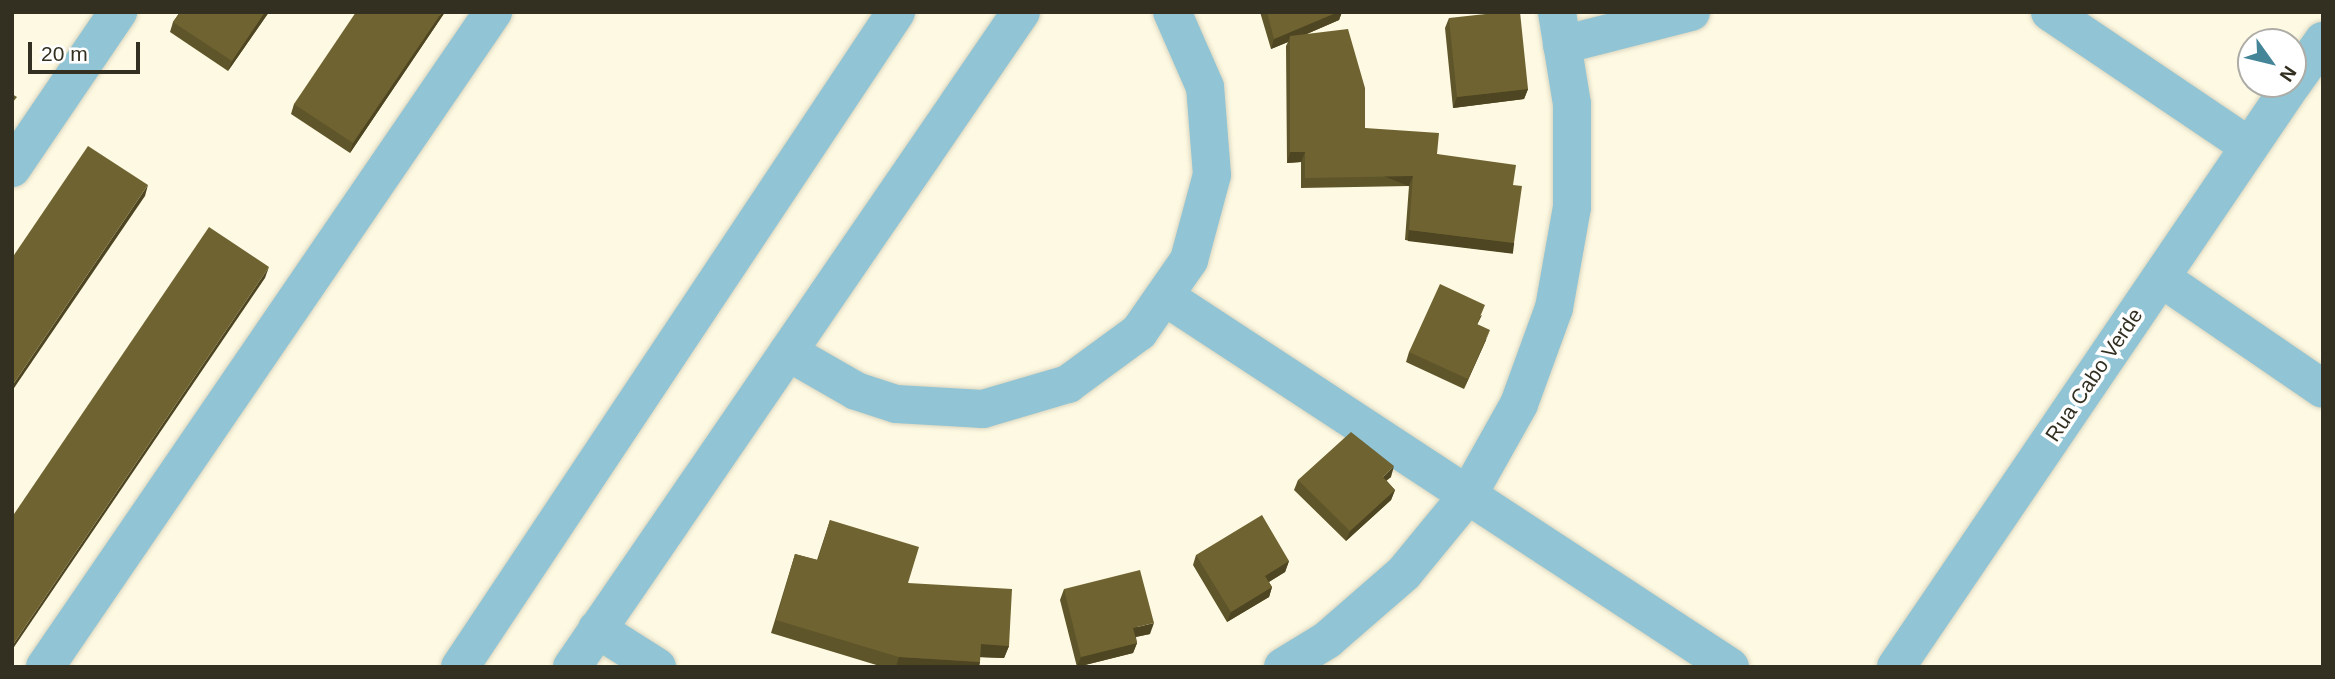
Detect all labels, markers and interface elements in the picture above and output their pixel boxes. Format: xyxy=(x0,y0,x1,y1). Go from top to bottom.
scale bar xyxy=(32,28,144,72)
north arrow xyxy=(2237,28,2307,98)
text: 20 m xyxy=(41,42,88,65)
text: N xyxy=(2276,62,2301,85)
street label: Rua Cabo Verde xyxy=(2040,304,2148,446)

